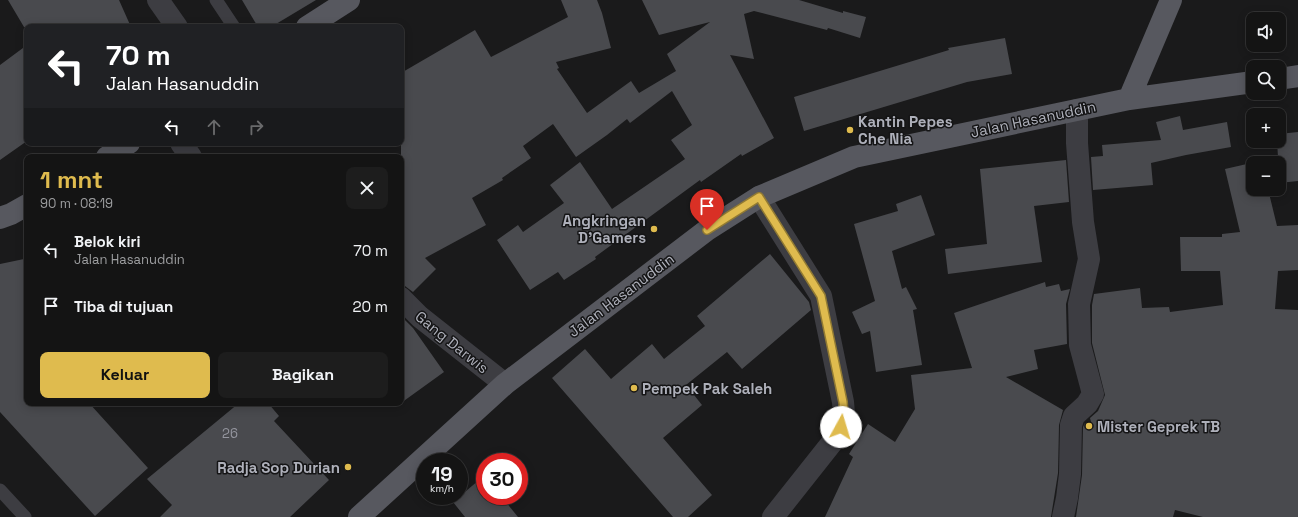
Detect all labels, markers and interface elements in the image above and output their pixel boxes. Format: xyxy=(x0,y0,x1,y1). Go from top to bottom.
map controls xyxy=(1246,12,1286,196)
button: sound xyxy=(1246,12,1286,52)
text: 70 m xyxy=(106,37,171,73)
icon: left xyxy=(40,40,92,92)
button: search xyxy=(1246,60,1286,100)
text: Jalan Hasanuddin xyxy=(106,72,259,95)
street label: Jalan Hasanuddin xyxy=(969,96,1097,142)
button: + xyxy=(1246,108,1286,148)
place label: Kantin Pepes Che Nia xyxy=(858,112,953,148)
icon: left xyxy=(161,116,183,138)
icon: ahead xyxy=(203,116,225,138)
icon: right xyxy=(245,116,267,138)
marker: Kantin Pepes Che Nia xyxy=(845,125,855,135)
button: − xyxy=(1246,156,1286,196)
text: 1 mnt xyxy=(40,164,103,195)
button: close xyxy=(346,167,388,209)
pin xyxy=(690,189,724,230)
text: 90 m · 08:19 xyxy=(40,195,113,212)
icon: arrive xyxy=(696,195,718,217)
place label: Angkringan D'Gamers xyxy=(563,211,646,247)
marker: Angkringan D'Gamers xyxy=(649,224,659,234)
text: Belok kiri xyxy=(74,232,140,251)
icon: left xyxy=(40,239,62,261)
text: 70 m xyxy=(353,241,388,260)
street label: Jalan Hasanuddin xyxy=(564,249,678,341)
text: Jalan Hasanuddin xyxy=(74,251,185,268)
icon: arrive xyxy=(40,295,62,317)
text: Tiba di tujuan xyxy=(74,297,173,316)
text: 20 m xyxy=(353,297,388,316)
street label: Gang Darwis xyxy=(411,307,493,377)
button: Keluar xyxy=(40,352,210,398)
button: Bagikan xyxy=(218,352,388,398)
place label: Pempek Pak Saleh xyxy=(642,379,772,398)
marker: Pempek Pak Saleh xyxy=(629,383,639,393)
position arrow xyxy=(820,406,862,448)
place label: Mister Geprek TB xyxy=(1097,417,1220,436)
marker: Mister Geprek TB xyxy=(1084,421,1094,431)
house number: 26 xyxy=(222,425,238,442)
speed limit sign: 30 xyxy=(476,453,528,505)
place label: Radja Sop Durian xyxy=(217,458,340,477)
text: 19 xyxy=(431,461,453,487)
marker: Radja Sop Durian xyxy=(343,462,353,472)
text: km/h xyxy=(430,482,454,495)

